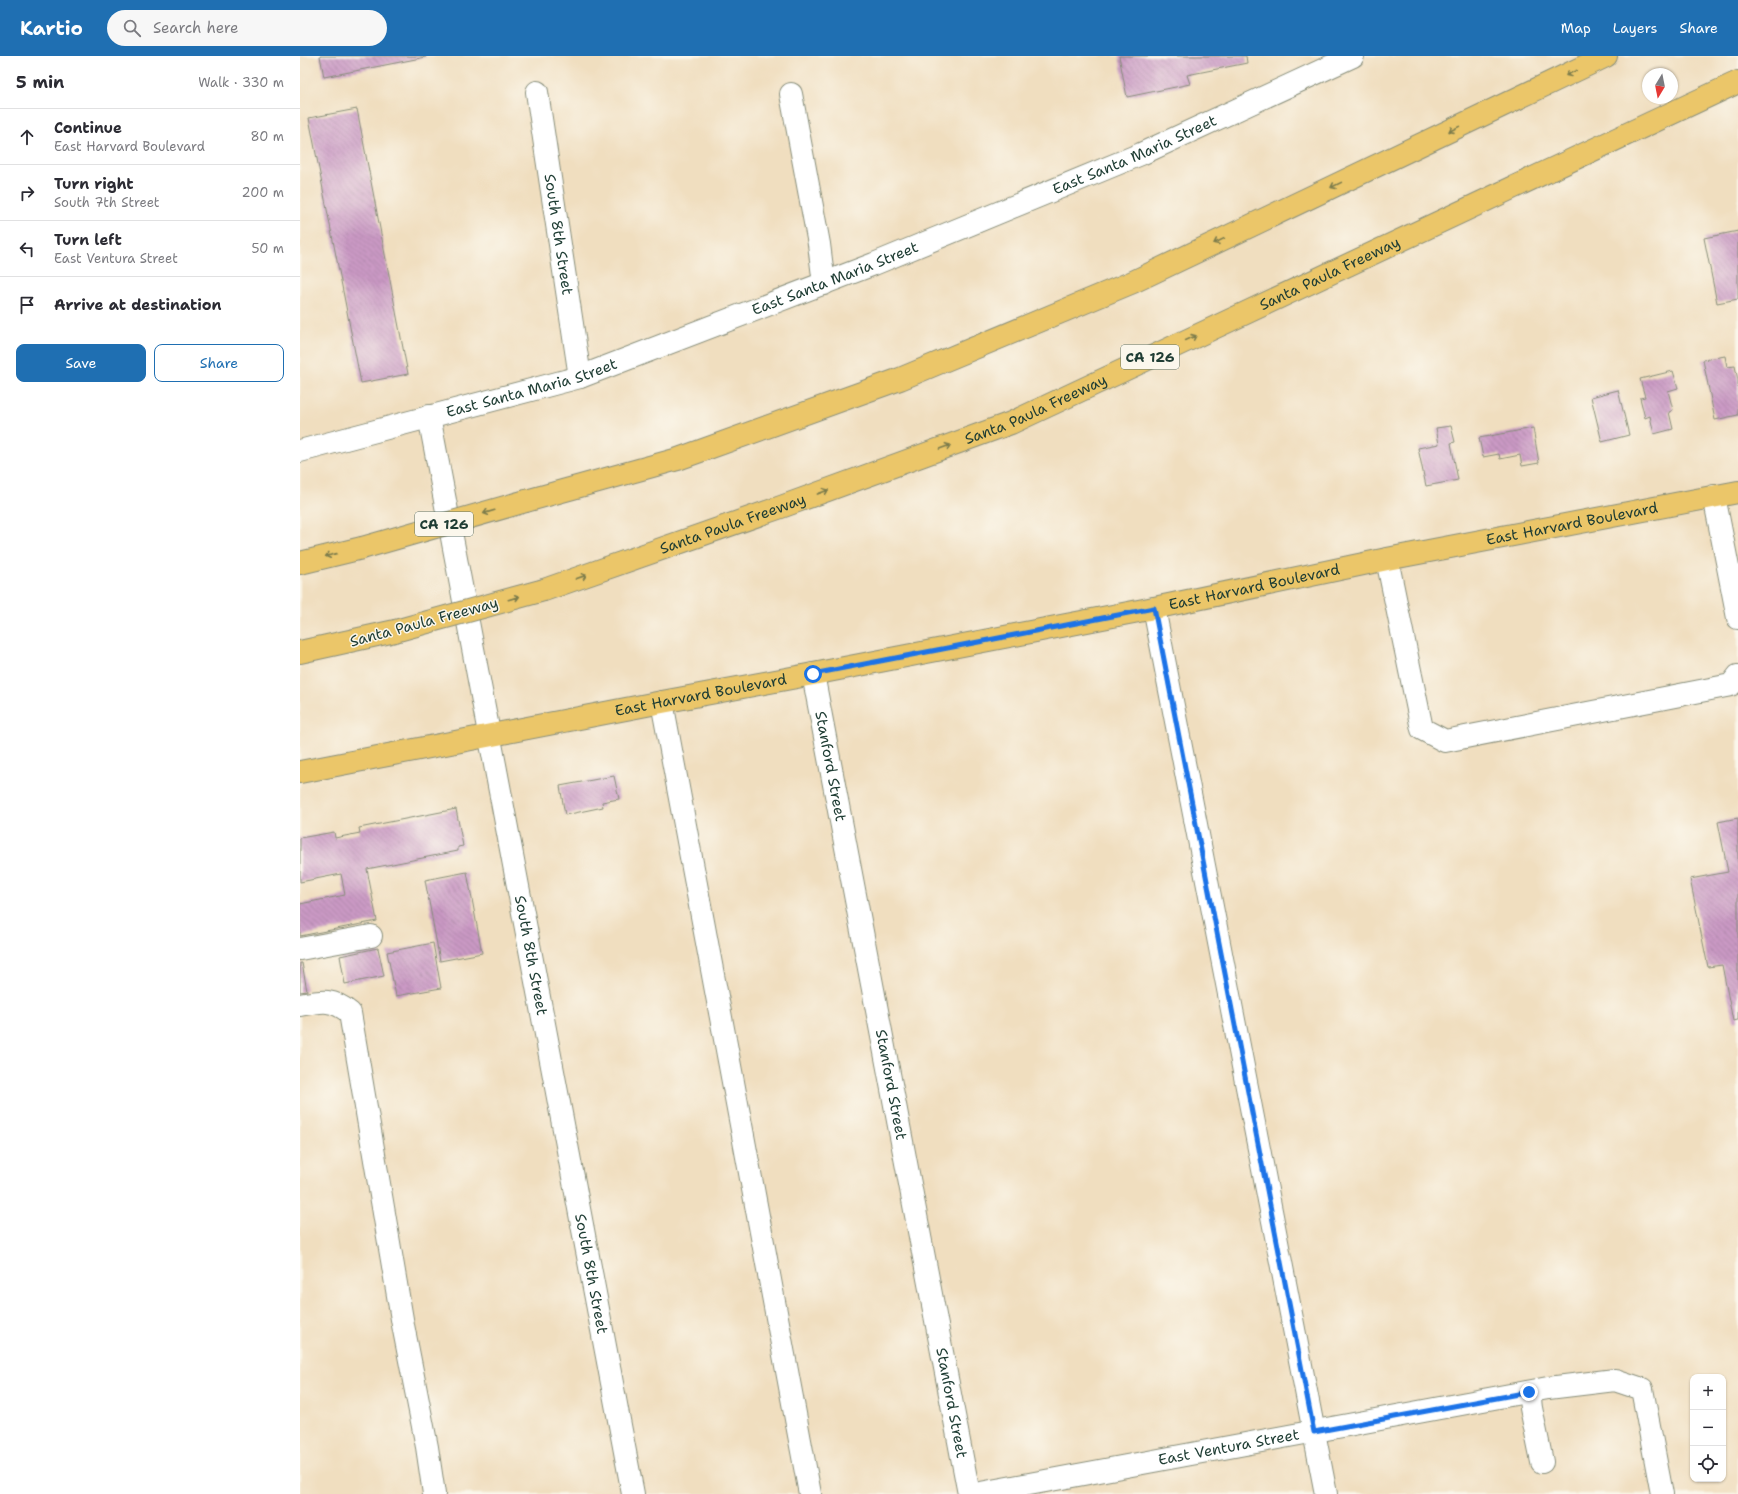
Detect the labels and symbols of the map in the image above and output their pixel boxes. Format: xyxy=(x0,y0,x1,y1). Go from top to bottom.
north arrow xyxy=(1642,68,1678,104)
one-way arrow xyxy=(1565,70,1577,77)
street label: East Santa Maria Street xyxy=(1049,110,1220,199)
one-way arrow xyxy=(1448,126,1460,133)
street label: South 8th Street xyxy=(540,173,577,296)
one-way arrow xyxy=(1331,182,1343,189)
street label: Santa Paula Freeway xyxy=(1256,232,1403,315)
street label: East Santa Maria Street xyxy=(749,237,921,320)
one-way arrow xyxy=(1213,238,1225,245)
one-way arrow xyxy=(1185,334,1197,341)
road number: CA 126 xyxy=(1121,345,1179,369)
street label: East Santa Maria Street xyxy=(444,354,620,422)
street label: Santa Paula Freeway xyxy=(962,370,1110,449)
one-way arrow xyxy=(938,443,950,451)
one-way arrow xyxy=(816,488,829,495)
street label: Santa Paula Freeway xyxy=(657,489,808,559)
street label: East Harvard Boulevard xyxy=(1484,497,1660,550)
one-way arrow xyxy=(482,508,495,516)
road number: CA 126 xyxy=(415,512,473,536)
one-way arrow xyxy=(325,552,338,560)
street label: East Harvard Boulevard xyxy=(1167,559,1342,615)
one-way arrow xyxy=(575,572,587,580)
street label: Santa Paula Freeway xyxy=(348,593,500,651)
one-way arrow xyxy=(507,594,520,601)
route start xyxy=(804,665,822,683)
street label: East Harvard Boulevard xyxy=(613,669,789,721)
street label: Stanford Street xyxy=(810,709,851,823)
street label: South 8th Street xyxy=(510,894,552,1017)
street label: Stanford Street xyxy=(871,1028,911,1142)
street label: South 8th Street xyxy=(570,1212,612,1336)
street label: Stanford Street xyxy=(931,1346,972,1460)
route end xyxy=(1520,1383,1538,1401)
street label: East Ventura Street xyxy=(1156,1424,1301,1470)

